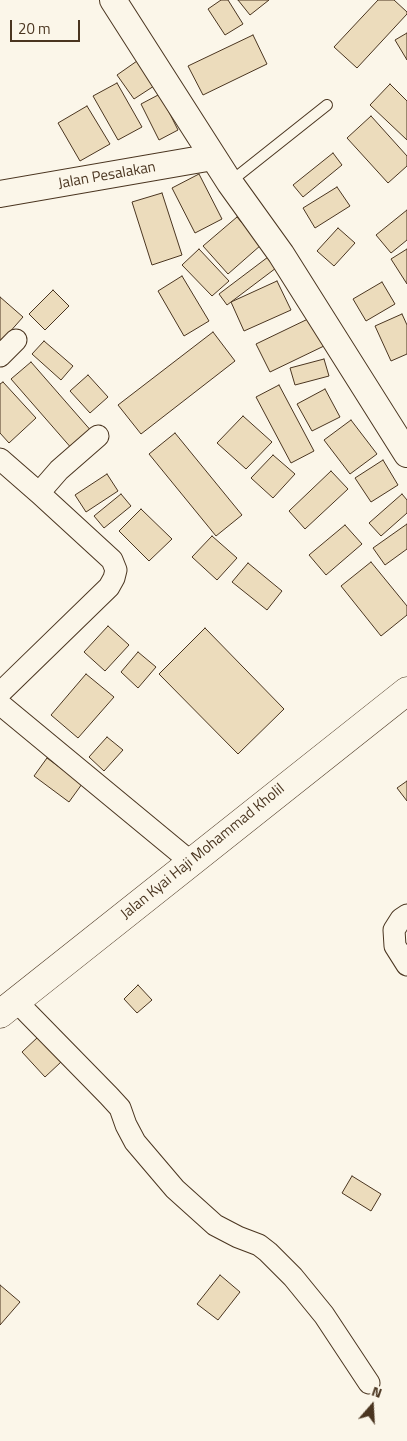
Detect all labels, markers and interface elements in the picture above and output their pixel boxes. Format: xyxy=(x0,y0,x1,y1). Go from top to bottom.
scale bar xyxy=(12,10,82,42)
text: 20 m xyxy=(18,17,51,40)
street label: Jalan Pesalakan xyxy=(57,159,157,193)
street label: Jalan Kyai Haji Mohammad Kholil xyxy=(117,780,289,924)
text: N xyxy=(369,1380,385,1403)
north arrow xyxy=(347,1381,397,1431)

